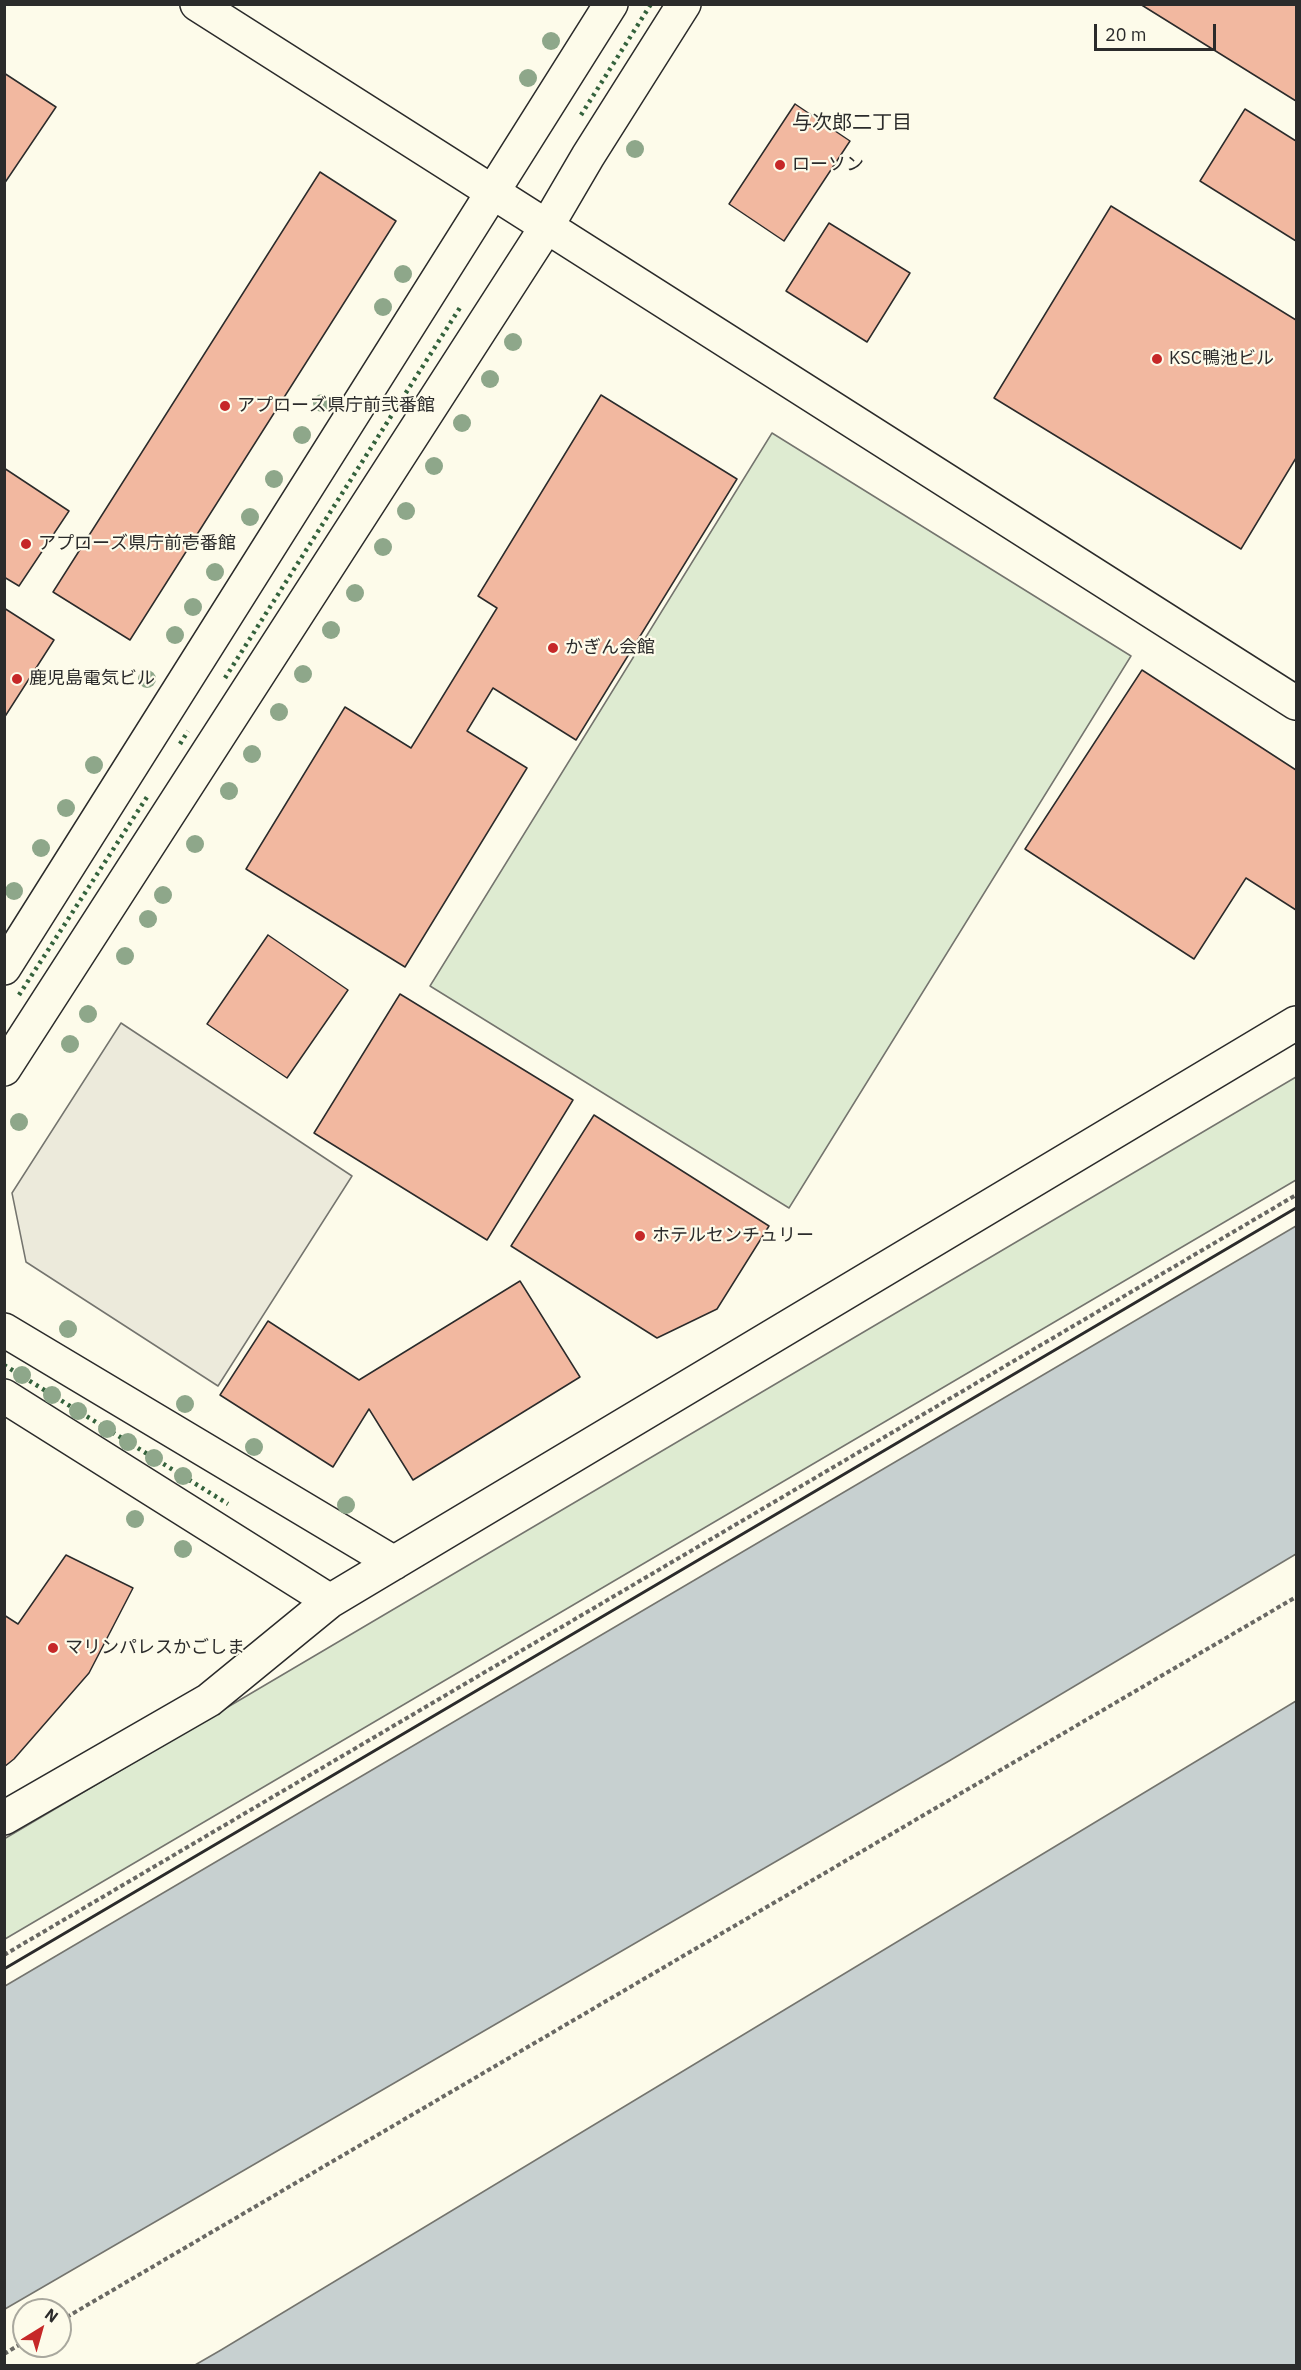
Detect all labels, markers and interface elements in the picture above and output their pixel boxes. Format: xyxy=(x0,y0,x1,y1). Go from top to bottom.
scale bar xyxy=(1097,12,1218,50)
text: 20 m xyxy=(1105,23,1147,46)
district label: 与次郎二丁目 xyxy=(792,111,912,135)
place label: ローソン xyxy=(792,154,864,176)
marker: ローソン xyxy=(773,158,787,172)
place label: KSC鴨池ビル xyxy=(1169,348,1274,370)
marker: KSC鴨池ビル xyxy=(1150,352,1164,366)
place label: アプローズ県庁前弐番館 xyxy=(237,395,435,417)
marker: アプローズ県庁前弐番館 xyxy=(218,399,232,413)
place label: アプローズ県庁前壱番館 xyxy=(38,533,236,555)
marker: アプローズ県庁前壱番館 xyxy=(19,537,33,551)
place label: かぎん会館 xyxy=(565,637,655,659)
marker: かぎん会館 xyxy=(546,641,560,655)
place label: 鹿児島電気ビル xyxy=(29,668,155,690)
marker: 鹿児島電気ビル xyxy=(10,672,24,686)
place label: ホテルセンチュリー xyxy=(652,1225,814,1247)
marker: ホテルセンチュリー xyxy=(633,1229,647,1243)
place label: マリンパレスかごしま xyxy=(65,1637,245,1659)
marker: マリンパレスかごしま xyxy=(46,1641,60,1655)
north arrow xyxy=(12,2298,72,2358)
text: N xyxy=(41,2304,62,2327)

